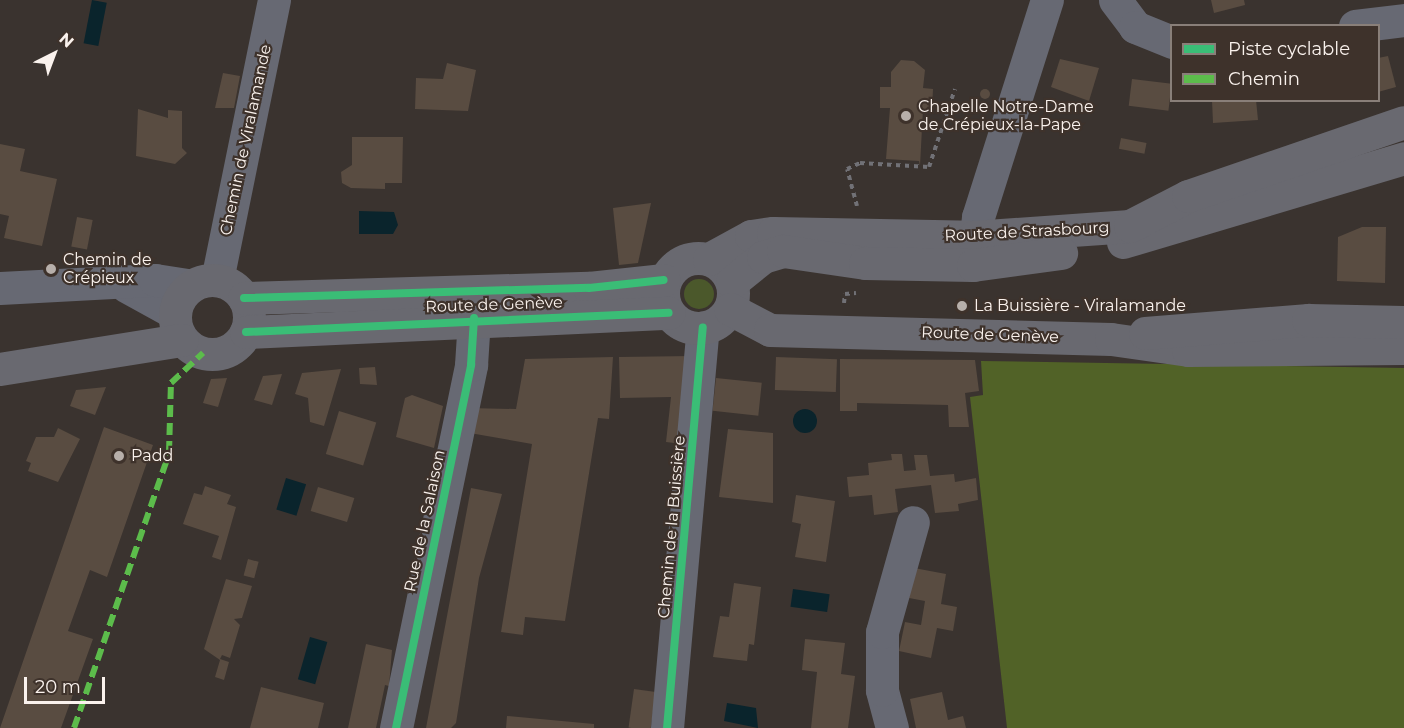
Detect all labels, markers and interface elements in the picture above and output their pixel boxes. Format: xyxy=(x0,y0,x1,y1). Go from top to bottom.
north arrow xyxy=(24,24,84,84)
legend xyxy=(1170,24,1380,102)
text: N xyxy=(55,29,78,52)
text: Piste cyclable xyxy=(1228,38,1350,60)
street label: Chemin de Viralamande xyxy=(216,43,276,237)
text: Chemin xyxy=(1228,68,1300,90)
place label: Chapelle Notre-Dame de Crépieux-la-Pape xyxy=(918,97,1094,135)
marker: Chapelle Notre-Dame de Crépieux-la-Pape xyxy=(899,109,913,123)
street label: Route de Strasbourg xyxy=(944,218,1110,246)
place label: Chemin de Crépieux xyxy=(63,250,152,288)
marker: Chemin de Crépieux xyxy=(44,262,58,276)
street label: Route de Genève xyxy=(425,293,563,317)
place label: La Buissière - Viralamande xyxy=(974,296,1186,316)
marker: La Buissière - Viralamande xyxy=(955,299,969,313)
street label: Route de Genève xyxy=(921,323,1059,347)
street label: Chemin de la Buissière xyxy=(654,435,690,619)
place label: Padd xyxy=(131,446,173,466)
street label: Rue de la Salaison xyxy=(401,448,449,594)
marker: Padd xyxy=(112,449,126,463)
scale bar xyxy=(27,665,108,703)
text: 20 m xyxy=(35,676,81,698)

